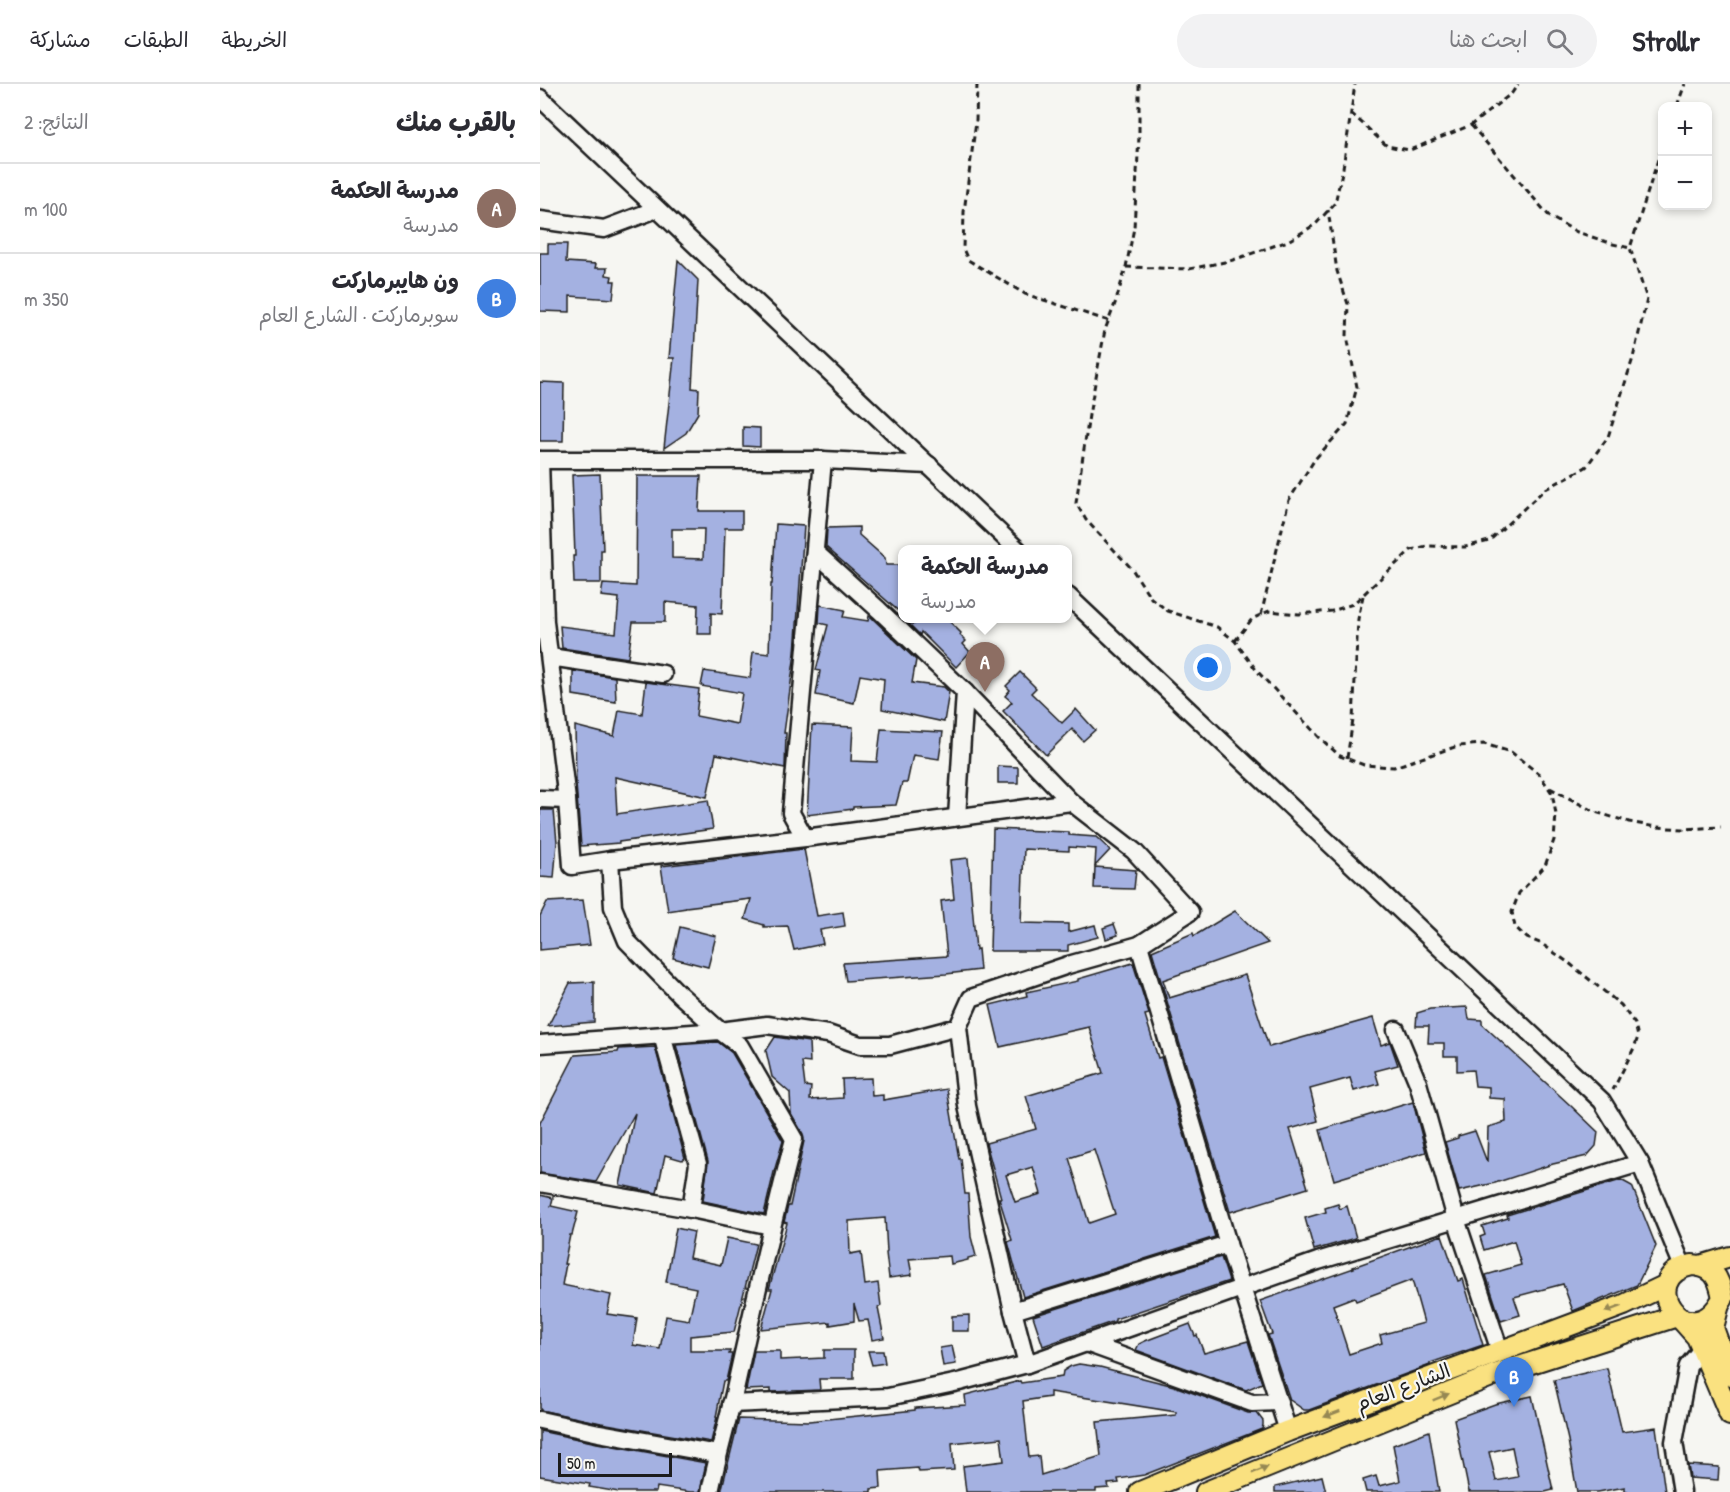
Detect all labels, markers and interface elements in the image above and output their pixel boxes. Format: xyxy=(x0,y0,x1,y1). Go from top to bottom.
search box xyxy=(1177,14,1597,68)
text: Strollr xyxy=(1633,22,1700,60)
text: ابحث هنا xyxy=(1449,24,1528,54)
text: مشاركة xyxy=(30,25,91,54)
text: الطبقات xyxy=(124,25,189,54)
text: الخريطة xyxy=(222,25,287,54)
icon: search xyxy=(1543,25,1576,58)
map controls xyxy=(1658,102,1712,210)
button: + xyxy=(1658,102,1712,156)
text: بالقرب منك xyxy=(396,104,516,139)
text: النتائج: 2 xyxy=(24,108,89,135)
button: − xyxy=(1658,156,1712,210)
text: مدرسة الحكمة xyxy=(331,175,459,205)
text: 100 m xyxy=(24,195,67,222)
text: A xyxy=(492,195,501,222)
text: مدرسة xyxy=(403,211,459,238)
text: ون هايبرماركت xyxy=(332,265,459,295)
text: 350 m xyxy=(24,285,69,312)
text: B xyxy=(491,285,502,312)
text: سوبرماركت · الشارع العام xyxy=(258,301,459,328)
popup xyxy=(898,545,1072,623)
text: مدرسة الحكمة xyxy=(921,551,1049,581)
text: مدرسة xyxy=(921,587,977,614)
pin: A xyxy=(966,642,1004,692)
your location xyxy=(1193,653,1222,682)
one-way arrow xyxy=(1604,1305,1622,1314)
street label: الشارع العام xyxy=(1352,1356,1455,1420)
pin: B xyxy=(1494,1358,1534,1407)
one-way arrow xyxy=(1432,1392,1450,1402)
one-way arrow xyxy=(1323,1410,1341,1419)
scale bar xyxy=(558,1450,672,1478)
text: 50 m xyxy=(567,1452,596,1474)
one-way arrow xyxy=(1251,1465,1269,1474)

